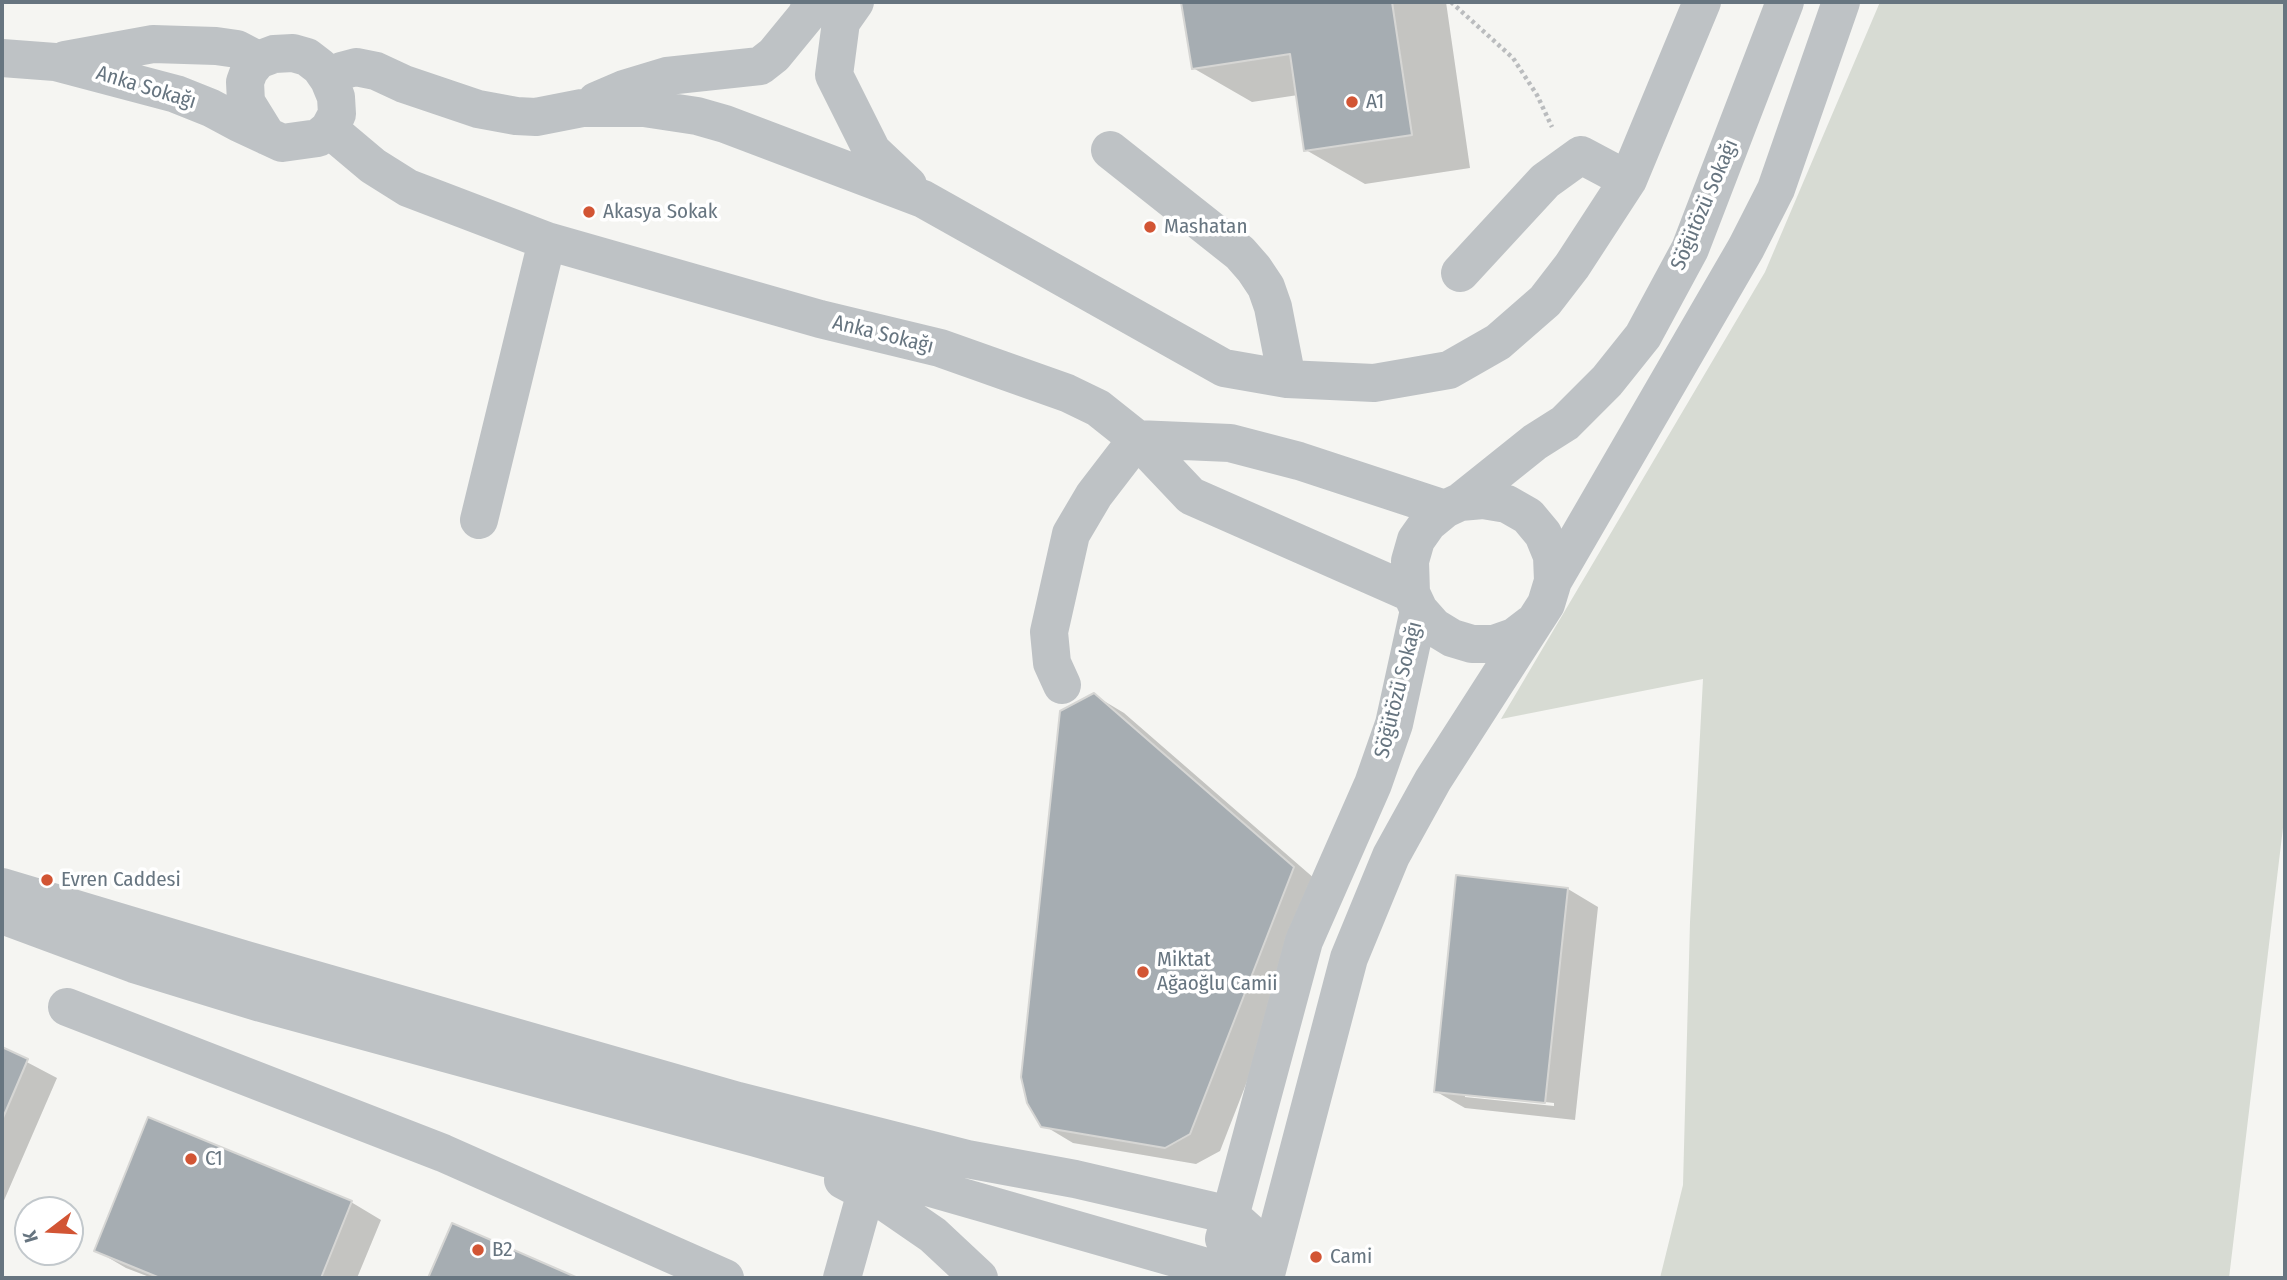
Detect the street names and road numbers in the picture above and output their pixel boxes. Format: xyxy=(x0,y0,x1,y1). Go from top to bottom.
street label: Anka Sokağı xyxy=(93,61,199,115)
street label: Söğütözü Sokağı xyxy=(1666,136,1744,274)
street label: Anka Sokağı xyxy=(830,310,936,360)
street label: Söğütözü Sokağı xyxy=(1370,619,1428,761)

